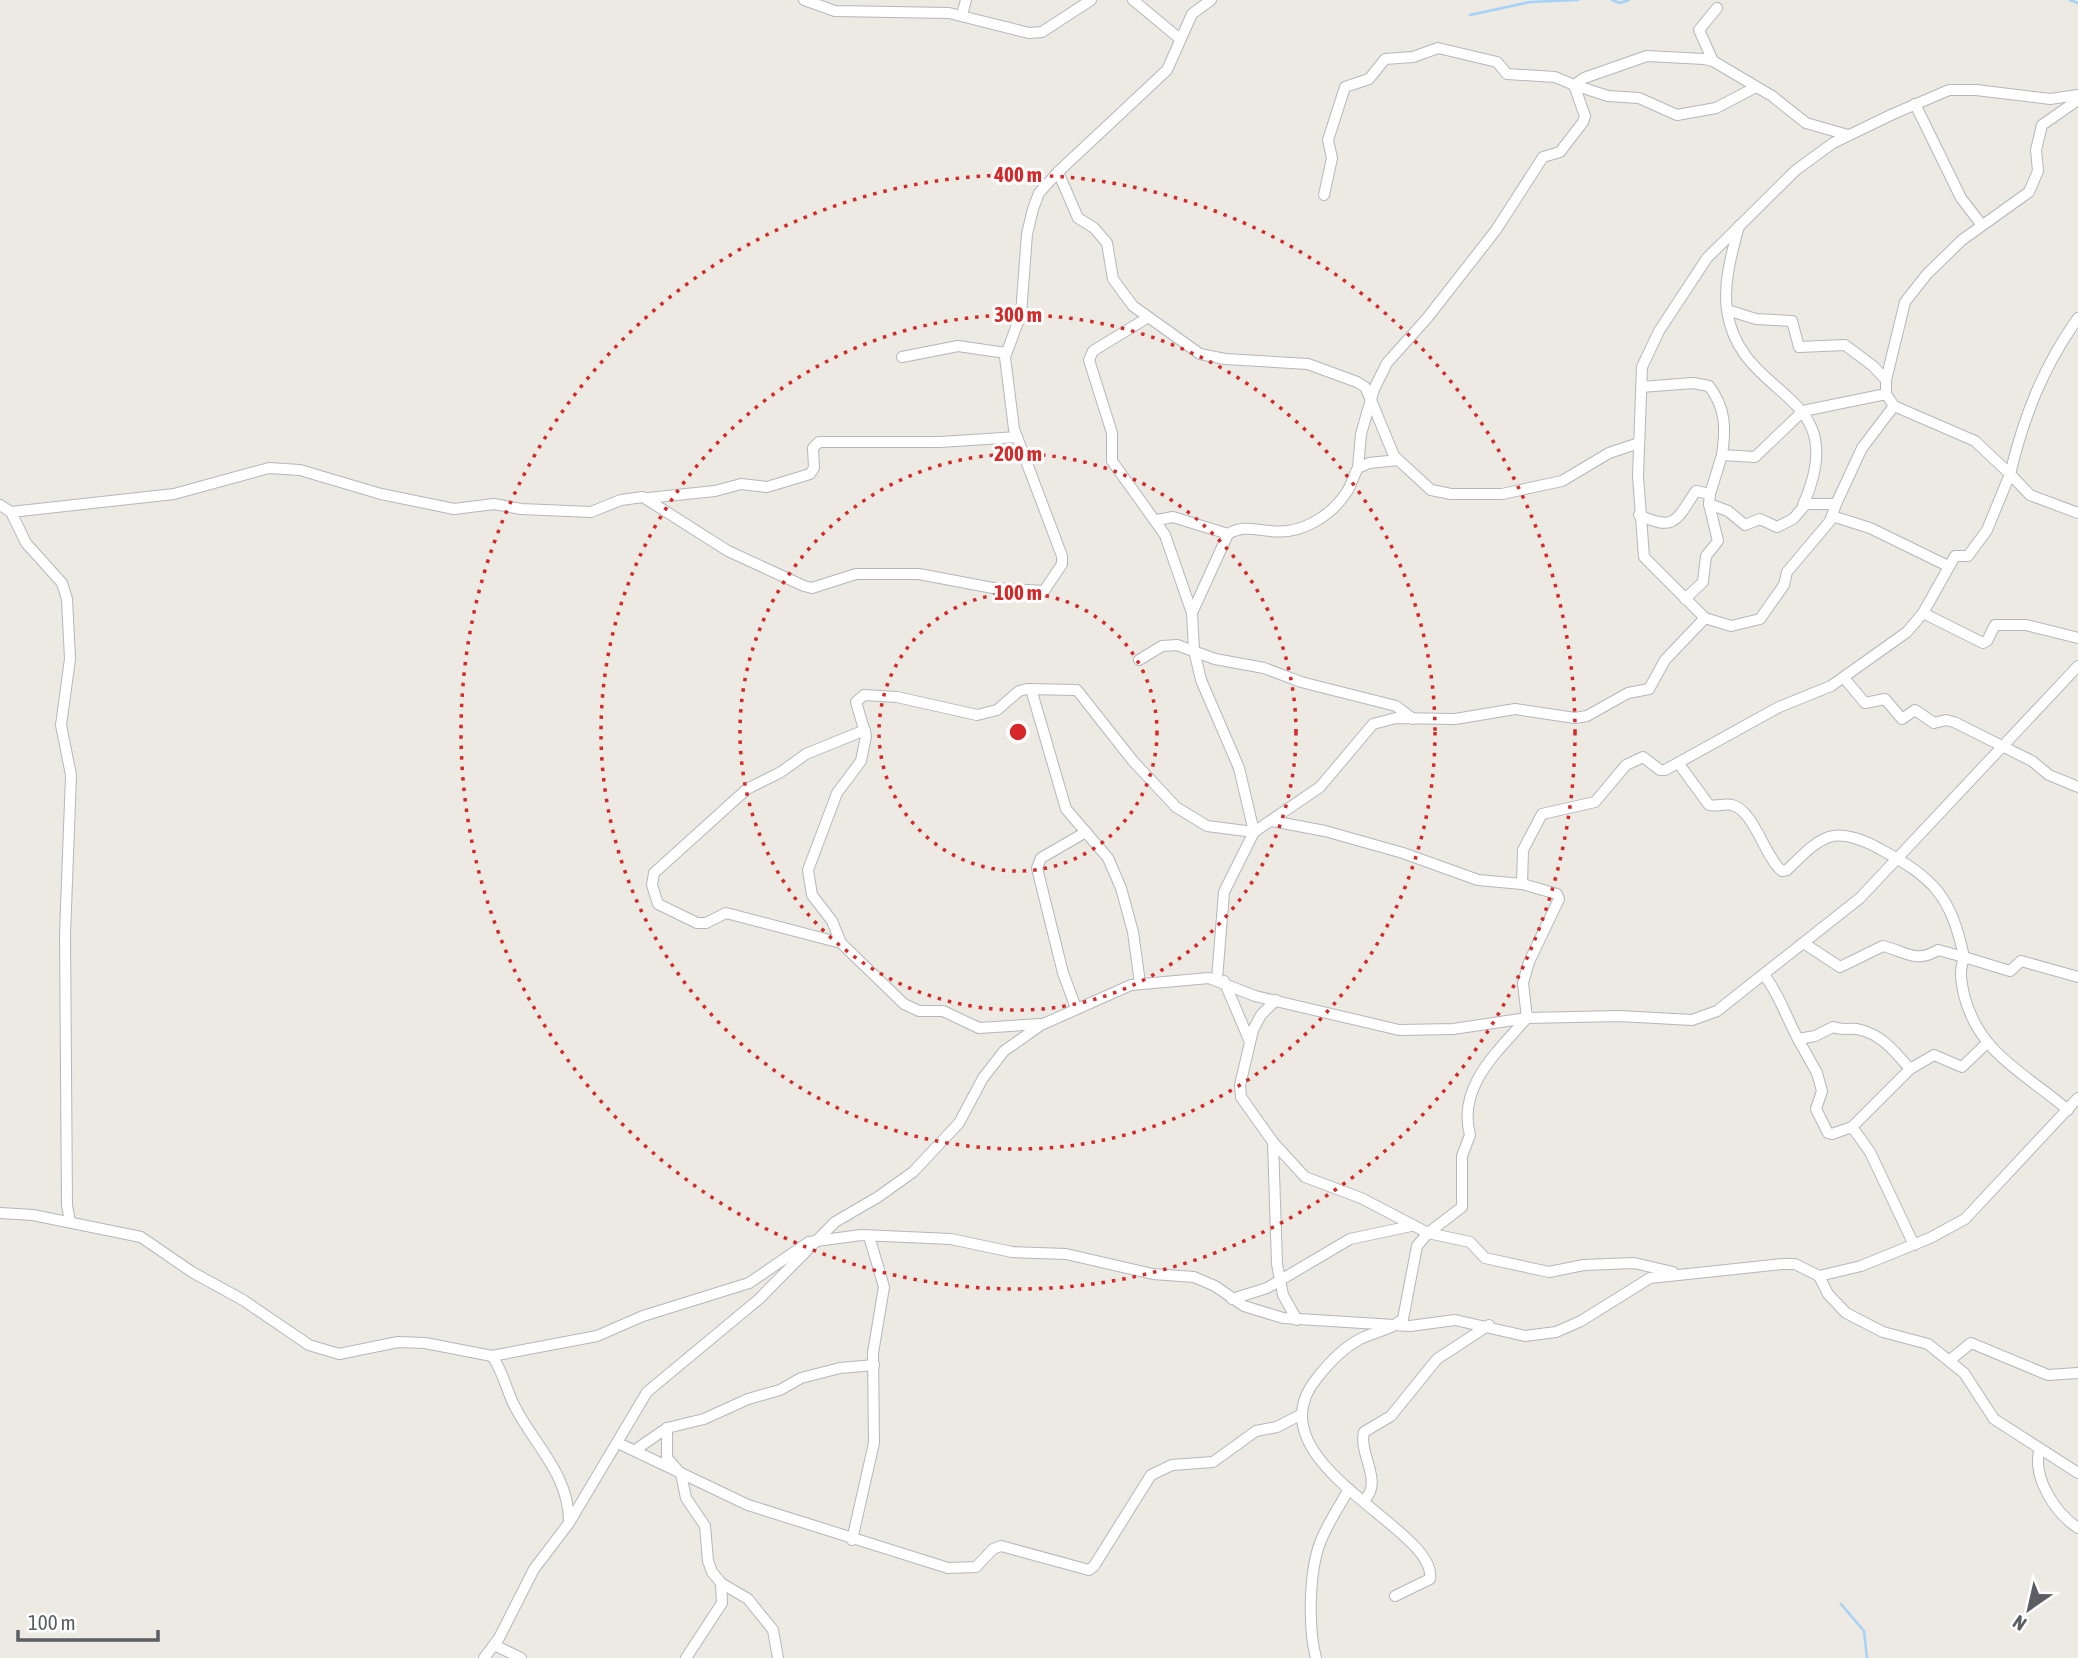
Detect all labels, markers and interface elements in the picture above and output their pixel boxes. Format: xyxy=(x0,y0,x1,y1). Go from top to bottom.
text: 400 m xyxy=(993,162,1042,186)
text: 300 m xyxy=(994,302,1042,326)
text: 200 m xyxy=(994,441,1042,465)
text: 100 m xyxy=(994,580,1042,604)
centre of rings xyxy=(1006,720,1030,744)
north arrow xyxy=(1994,1574,2064,1644)
scale bar xyxy=(18,1598,158,1642)
text: 100 m xyxy=(28,1610,76,1634)
text: N xyxy=(2009,1611,2030,1635)

